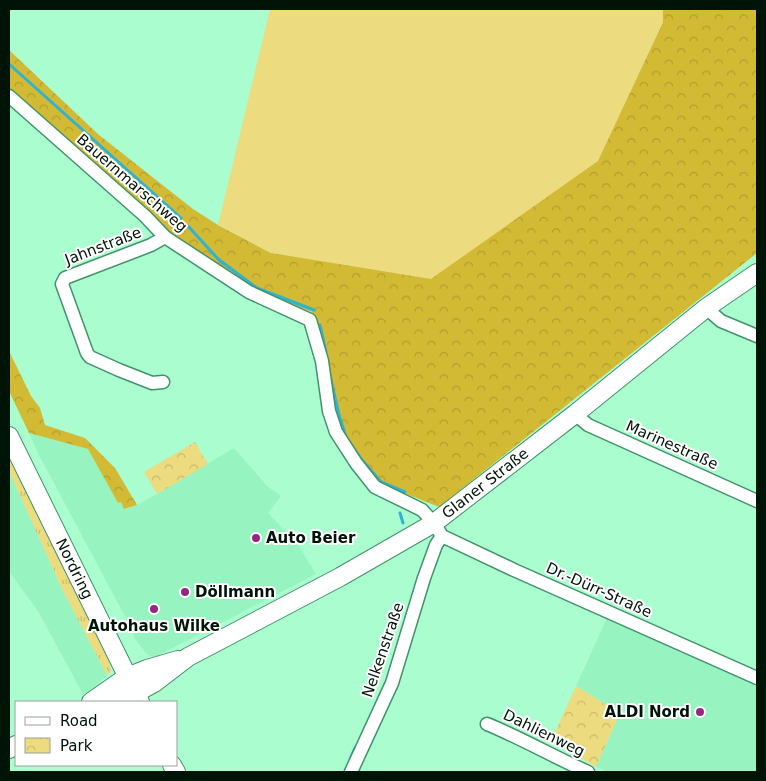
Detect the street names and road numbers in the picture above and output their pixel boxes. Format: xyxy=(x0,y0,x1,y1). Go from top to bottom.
street label: Bauernmarschweg xyxy=(73,130,191,236)
street label: Jahnstraße xyxy=(61,223,144,269)
street label: Marinestraße xyxy=(623,417,721,473)
street label: Glaner Straße xyxy=(439,444,532,522)
street label: Nordring xyxy=(52,536,97,602)
street label: Dr.-Dürr-Straße xyxy=(543,559,655,621)
street label: Nelkenstraße xyxy=(358,600,408,700)
street label: Dahlienweg xyxy=(500,706,588,760)

